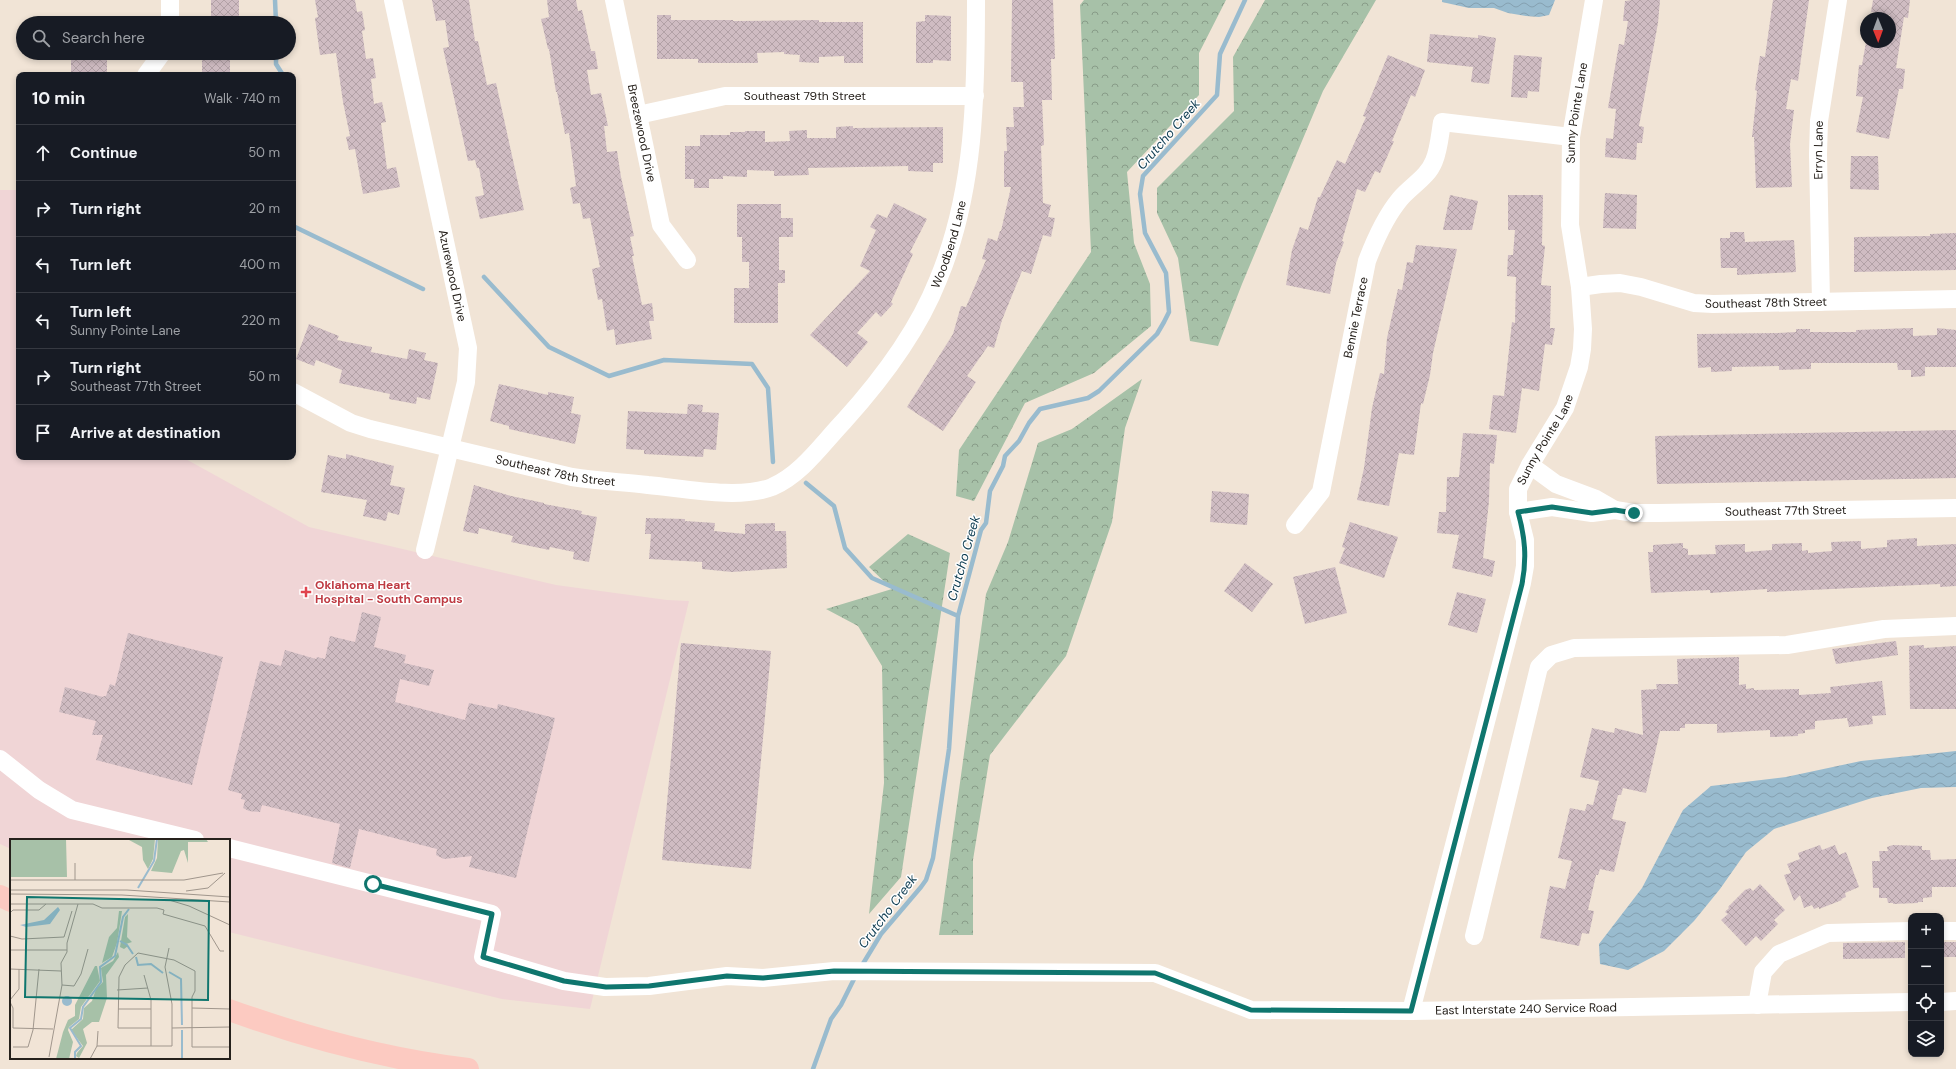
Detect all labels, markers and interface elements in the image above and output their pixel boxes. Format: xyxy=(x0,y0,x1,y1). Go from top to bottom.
north arrow xyxy=(1860,12,1896,48)
search box xyxy=(16,16,296,60)
icon: search xyxy=(30,27,52,49)
text: Search here xyxy=(62,28,145,48)
street label: Sunny Pointe Lane xyxy=(1563,61,1591,164)
street label: Breezewood Drive xyxy=(624,83,660,184)
text: 10 min xyxy=(32,87,85,109)
street label: Southeast 79th Street xyxy=(744,88,866,104)
text: Walk · 740 m xyxy=(204,90,280,107)
water label: Crutcho Creek xyxy=(1133,95,1204,173)
street label: Erryn Lane xyxy=(1810,120,1827,180)
icon: ahead xyxy=(32,142,54,164)
text: Continue xyxy=(70,143,138,163)
text: 50 m xyxy=(248,144,280,161)
icon: right xyxy=(32,198,54,220)
text: Turn right xyxy=(70,199,141,219)
street label: Woodbend Lane xyxy=(927,199,970,291)
text: 20 m xyxy=(249,200,280,217)
street label: Azurewood Drive xyxy=(435,228,470,323)
icon: left xyxy=(32,254,54,276)
text: Turn left xyxy=(70,255,131,275)
text: 400 m xyxy=(239,256,280,273)
street label: Bennie Terrace xyxy=(1340,275,1372,359)
street label: Southeast 78th Street xyxy=(1705,294,1827,312)
text: Turn left xyxy=(70,302,131,322)
icon: left xyxy=(32,310,54,332)
text: 220 m xyxy=(241,312,280,329)
text: Sunny Pointe Lane xyxy=(70,322,180,339)
text: Turn right xyxy=(70,358,141,378)
icon: right xyxy=(32,366,54,388)
text: 50 m xyxy=(248,368,280,385)
text: Southeast 77th Street xyxy=(70,378,201,395)
street label: Sunny Pointe Lane xyxy=(1513,392,1577,487)
icon: arrive xyxy=(32,422,54,444)
text: Arrive at destination xyxy=(70,423,221,443)
street label: Southeast 78th Street xyxy=(494,451,616,490)
street label: Southeast 77th Street xyxy=(1725,502,1847,520)
route end xyxy=(1625,504,1643,522)
water label: Crutcho Creek xyxy=(943,513,984,603)
place label: Oklahoma Heart Hospital - South Campus xyxy=(315,577,463,607)
marker: Oklahoma Heart Hospital - South Campus xyxy=(300,586,312,598)
inset map xyxy=(10,839,230,1059)
water label: Crutcho Creek xyxy=(854,871,921,952)
route start xyxy=(364,875,382,893)
map controls xyxy=(1908,913,1944,1057)
button: + xyxy=(1908,913,1944,949)
button: − xyxy=(1908,949,1944,985)
button: locate xyxy=(1908,985,1944,1021)
street label: East Interstate 240 Service Road xyxy=(1435,999,1617,1019)
button: layers xyxy=(1908,1021,1944,1057)

